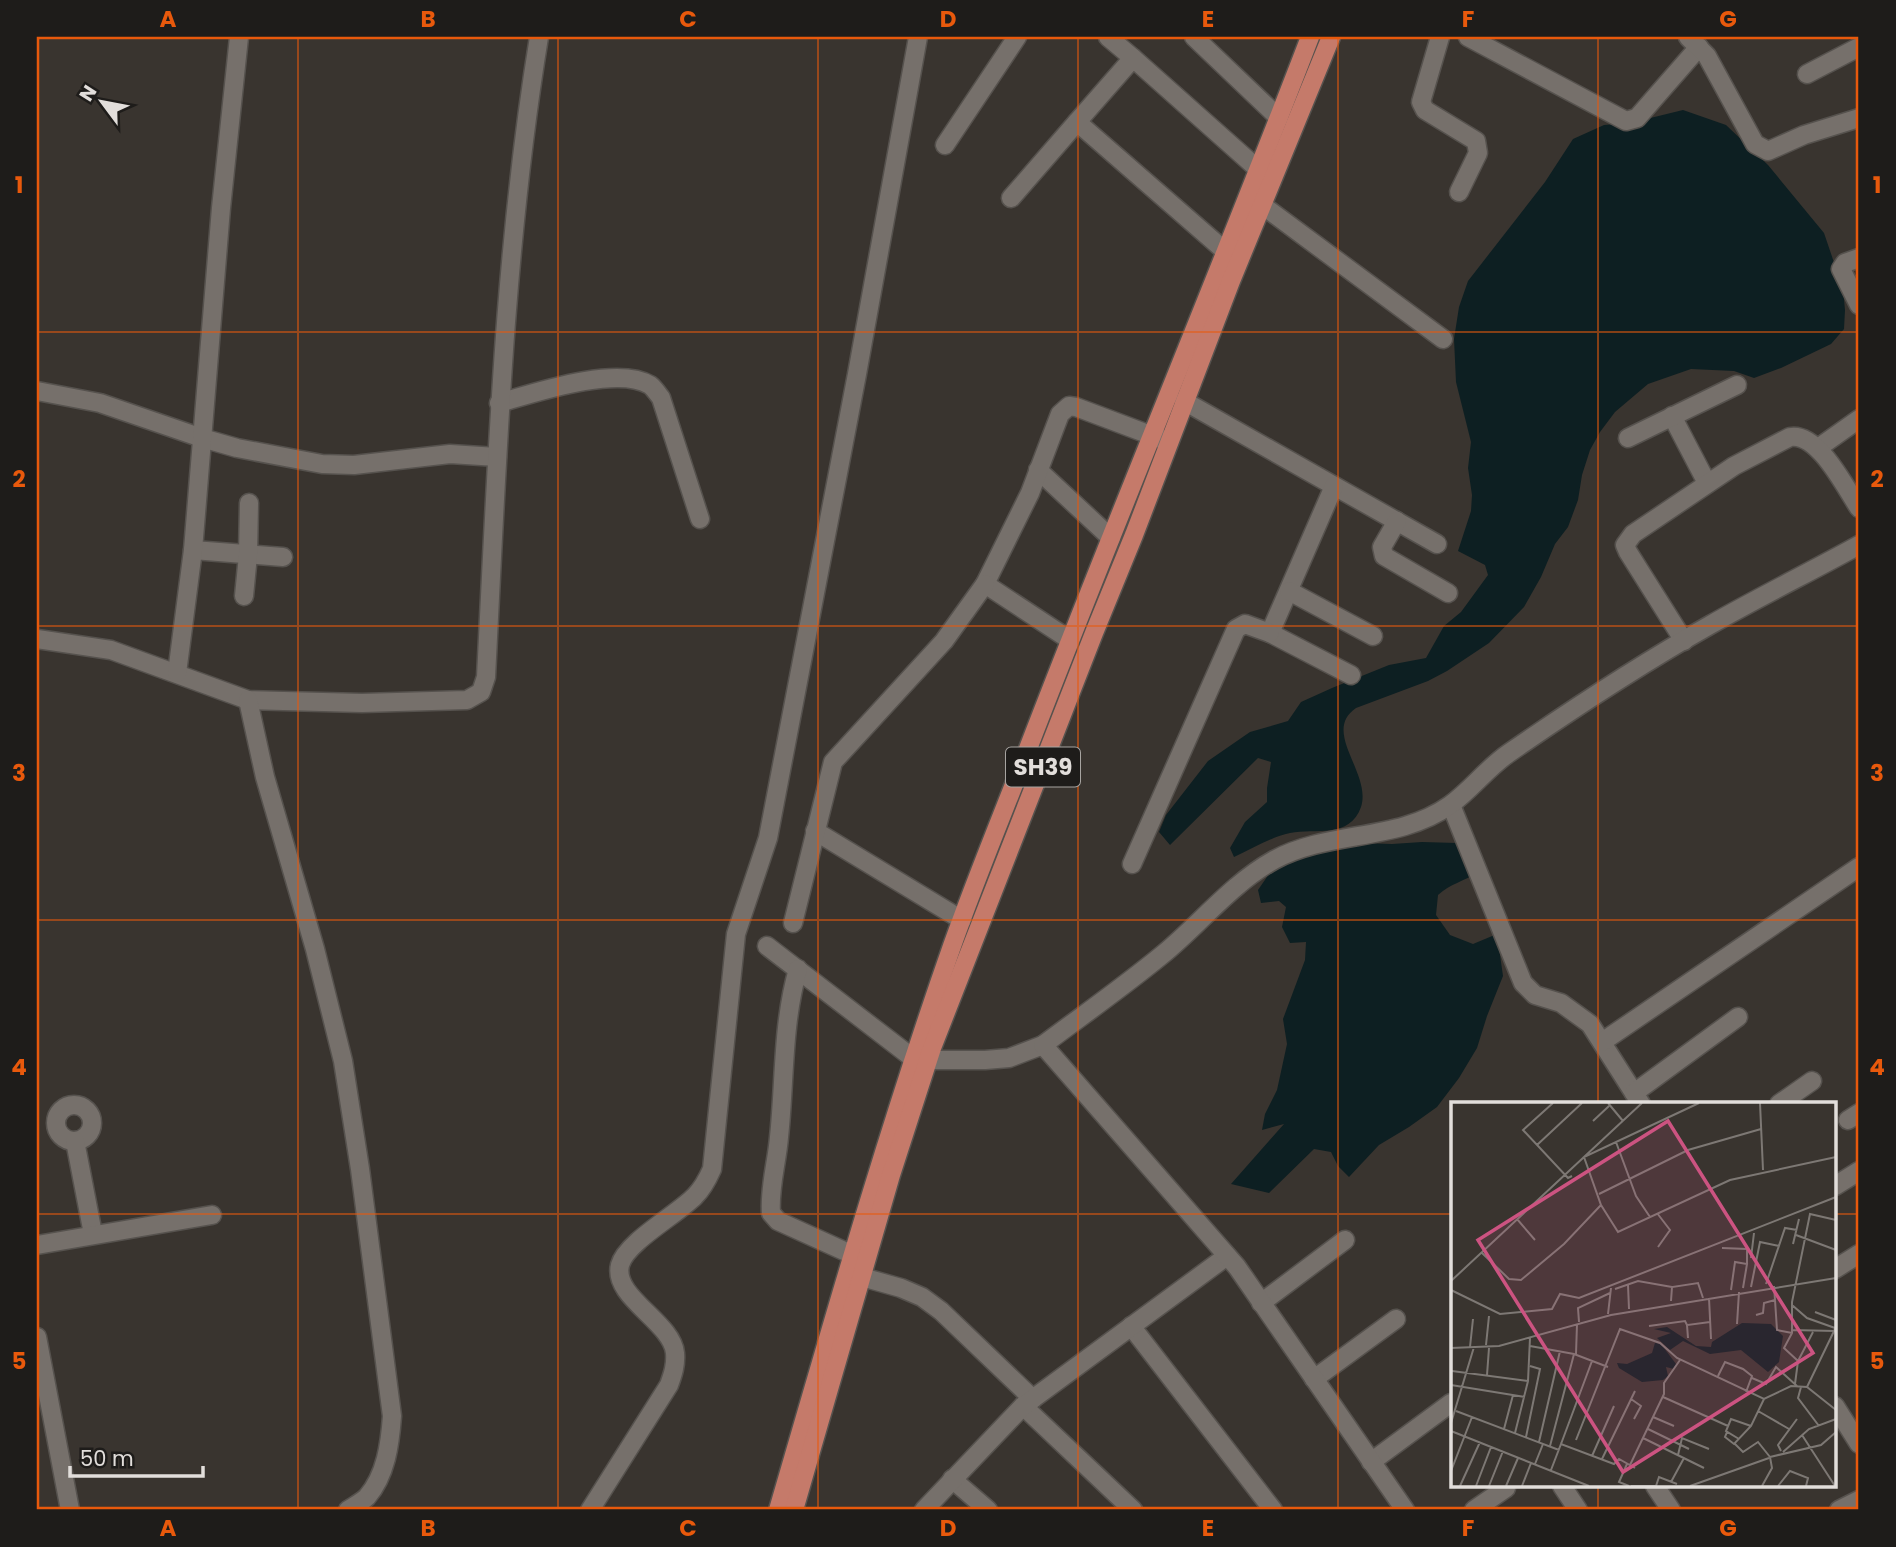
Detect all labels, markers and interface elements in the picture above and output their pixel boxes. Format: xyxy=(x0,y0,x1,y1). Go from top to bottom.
text: A xyxy=(160,3,177,35)
text: B xyxy=(420,3,436,35)
text: C xyxy=(679,3,697,35)
text: D xyxy=(940,3,956,35)
text: E xyxy=(1202,3,1214,35)
text: F xyxy=(1462,3,1474,35)
text: G xyxy=(1719,3,1737,35)
north arrow xyxy=(66,66,136,136)
text: N xyxy=(73,80,103,106)
text: 1 xyxy=(15,169,23,201)
text: 1 xyxy=(1873,169,1881,201)
text: 2 xyxy=(12,463,26,495)
text: 2 xyxy=(1870,463,1884,495)
road number: SH39 xyxy=(1006,748,1080,786)
text: 3 xyxy=(12,757,26,789)
text: 3 xyxy=(1870,757,1884,789)
text: 4 xyxy=(11,1051,27,1083)
text: 4 xyxy=(1869,1051,1885,1083)
inset map xyxy=(1451,1102,1836,1488)
text: 5 xyxy=(12,1345,26,1377)
text: 5 xyxy=(1870,1345,1884,1377)
scale bar xyxy=(70,1435,203,1479)
text: 50 m xyxy=(80,1444,134,1473)
text: A xyxy=(160,1512,177,1544)
text: B xyxy=(420,1512,436,1544)
text: C xyxy=(679,1512,697,1544)
text: D xyxy=(940,1512,956,1544)
text: E xyxy=(1202,1512,1214,1544)
text: F xyxy=(1462,1512,1474,1544)
text: G xyxy=(1719,1512,1737,1544)

